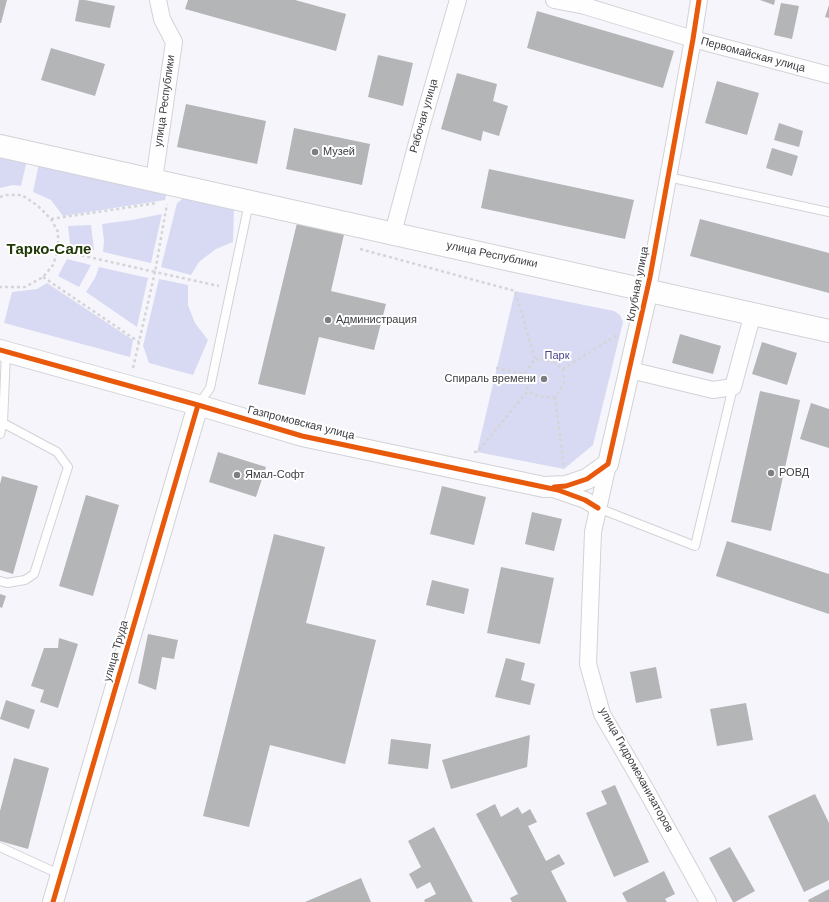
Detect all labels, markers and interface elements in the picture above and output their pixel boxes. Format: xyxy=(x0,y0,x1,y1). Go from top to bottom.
street label: Первомайская улица xyxy=(699,35,807,75)
street label: улица Республики xyxy=(152,54,178,148)
street label: Рабочая улица xyxy=(407,77,441,155)
place label: Музей xyxy=(323,145,355,159)
marker: Музей xyxy=(310,147,320,157)
street label: улица Республики xyxy=(445,239,539,271)
district label: Тарко-Сале xyxy=(7,241,91,259)
street label: Клубная улица xyxy=(624,245,652,323)
place label: Администрация xyxy=(336,313,417,327)
marker: Администрация xyxy=(323,315,333,325)
park label: Парк xyxy=(545,349,569,363)
place label: Спираль времени xyxy=(445,372,536,386)
marker: Спираль времени xyxy=(539,374,549,384)
street label: Газпромовская улица xyxy=(246,403,356,443)
place label: РОВД xyxy=(779,466,809,480)
place label: Ямал-Софт xyxy=(245,468,305,482)
marker: РОВД xyxy=(766,468,776,478)
marker: Ямал-Софт xyxy=(232,470,242,480)
street label: улица Труда xyxy=(101,619,131,683)
street label: улица Гидромеханизаторов xyxy=(596,705,676,835)

